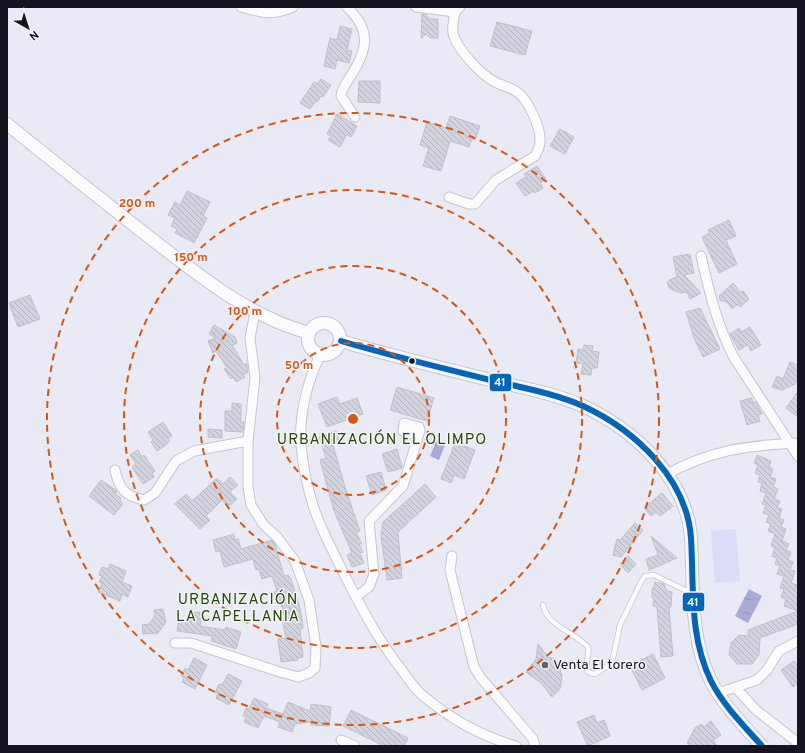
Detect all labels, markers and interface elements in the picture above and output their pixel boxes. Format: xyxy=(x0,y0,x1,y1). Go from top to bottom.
north arrow xyxy=(8,8,48,48)
text: N xyxy=(26,27,41,43)
text: 200 m xyxy=(119,196,155,212)
text: 150 m xyxy=(174,250,208,266)
text: 100 m xyxy=(228,304,262,320)
unlabelled marker xyxy=(407,356,417,366)
text: 50 m xyxy=(285,358,313,374)
line badge: 41 xyxy=(489,373,512,392)
text: 41 xyxy=(494,376,506,390)
centre of rings xyxy=(346,412,360,426)
district label: URBANIZACIÓN EL OLIMPO xyxy=(277,429,487,450)
district label: URBANIZACIÓN LA CAPELLANIA xyxy=(176,589,300,627)
line badge: 41 xyxy=(682,592,705,612)
text: 41 xyxy=(687,596,699,610)
place label: Venta El torero xyxy=(553,657,646,674)
marker: Venta El torero xyxy=(540,660,550,670)

